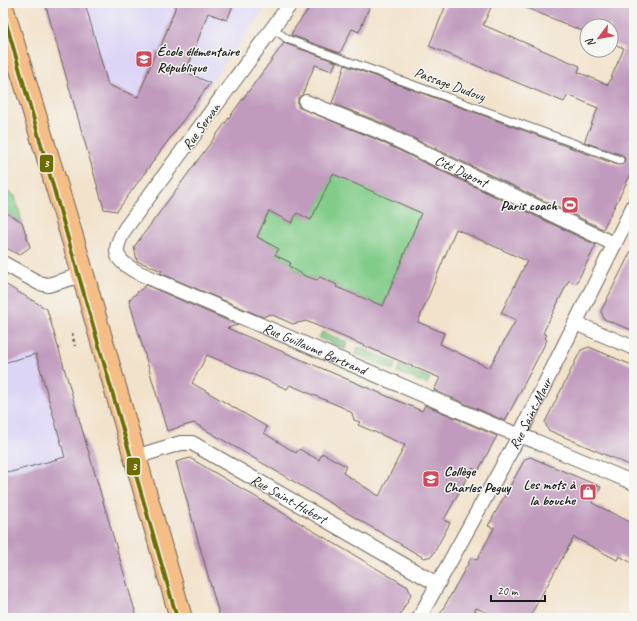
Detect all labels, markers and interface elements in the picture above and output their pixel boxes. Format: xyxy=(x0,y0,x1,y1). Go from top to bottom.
north arrow xyxy=(579,18,619,58)
text: N xyxy=(582,35,598,50)
place label: École élémentaire République xyxy=(157,43,240,76)
school or university icon: École élémentaire République xyxy=(134,49,154,69)
street label: Passage Dudouy xyxy=(412,64,489,105)
street label: Rue Servan xyxy=(179,99,224,153)
street label: Cité Dupont xyxy=(432,151,492,192)
line badge: 3 xyxy=(39,154,54,173)
text: 3 xyxy=(44,156,50,170)
sports icon: Paris coach xyxy=(560,195,580,215)
place label: Paris coach xyxy=(500,197,558,214)
street label: Rue Guillaume Bertrand xyxy=(261,319,371,380)
street label: Rue Saint-Maur xyxy=(506,373,556,452)
line badge: 3 xyxy=(126,457,141,476)
text: 3 xyxy=(132,459,138,473)
place label: Collège Charles Peguy xyxy=(444,463,513,496)
school or university icon: Collège Charles Peguy xyxy=(421,469,441,489)
street label: Rue Saint-Hubert xyxy=(248,471,332,529)
place label: Les mots à la bouche xyxy=(523,476,577,509)
shop icon: Les mots à la bouche xyxy=(578,482,598,502)
scale bar xyxy=(491,577,545,603)
text: 20 m xyxy=(497,583,519,599)

